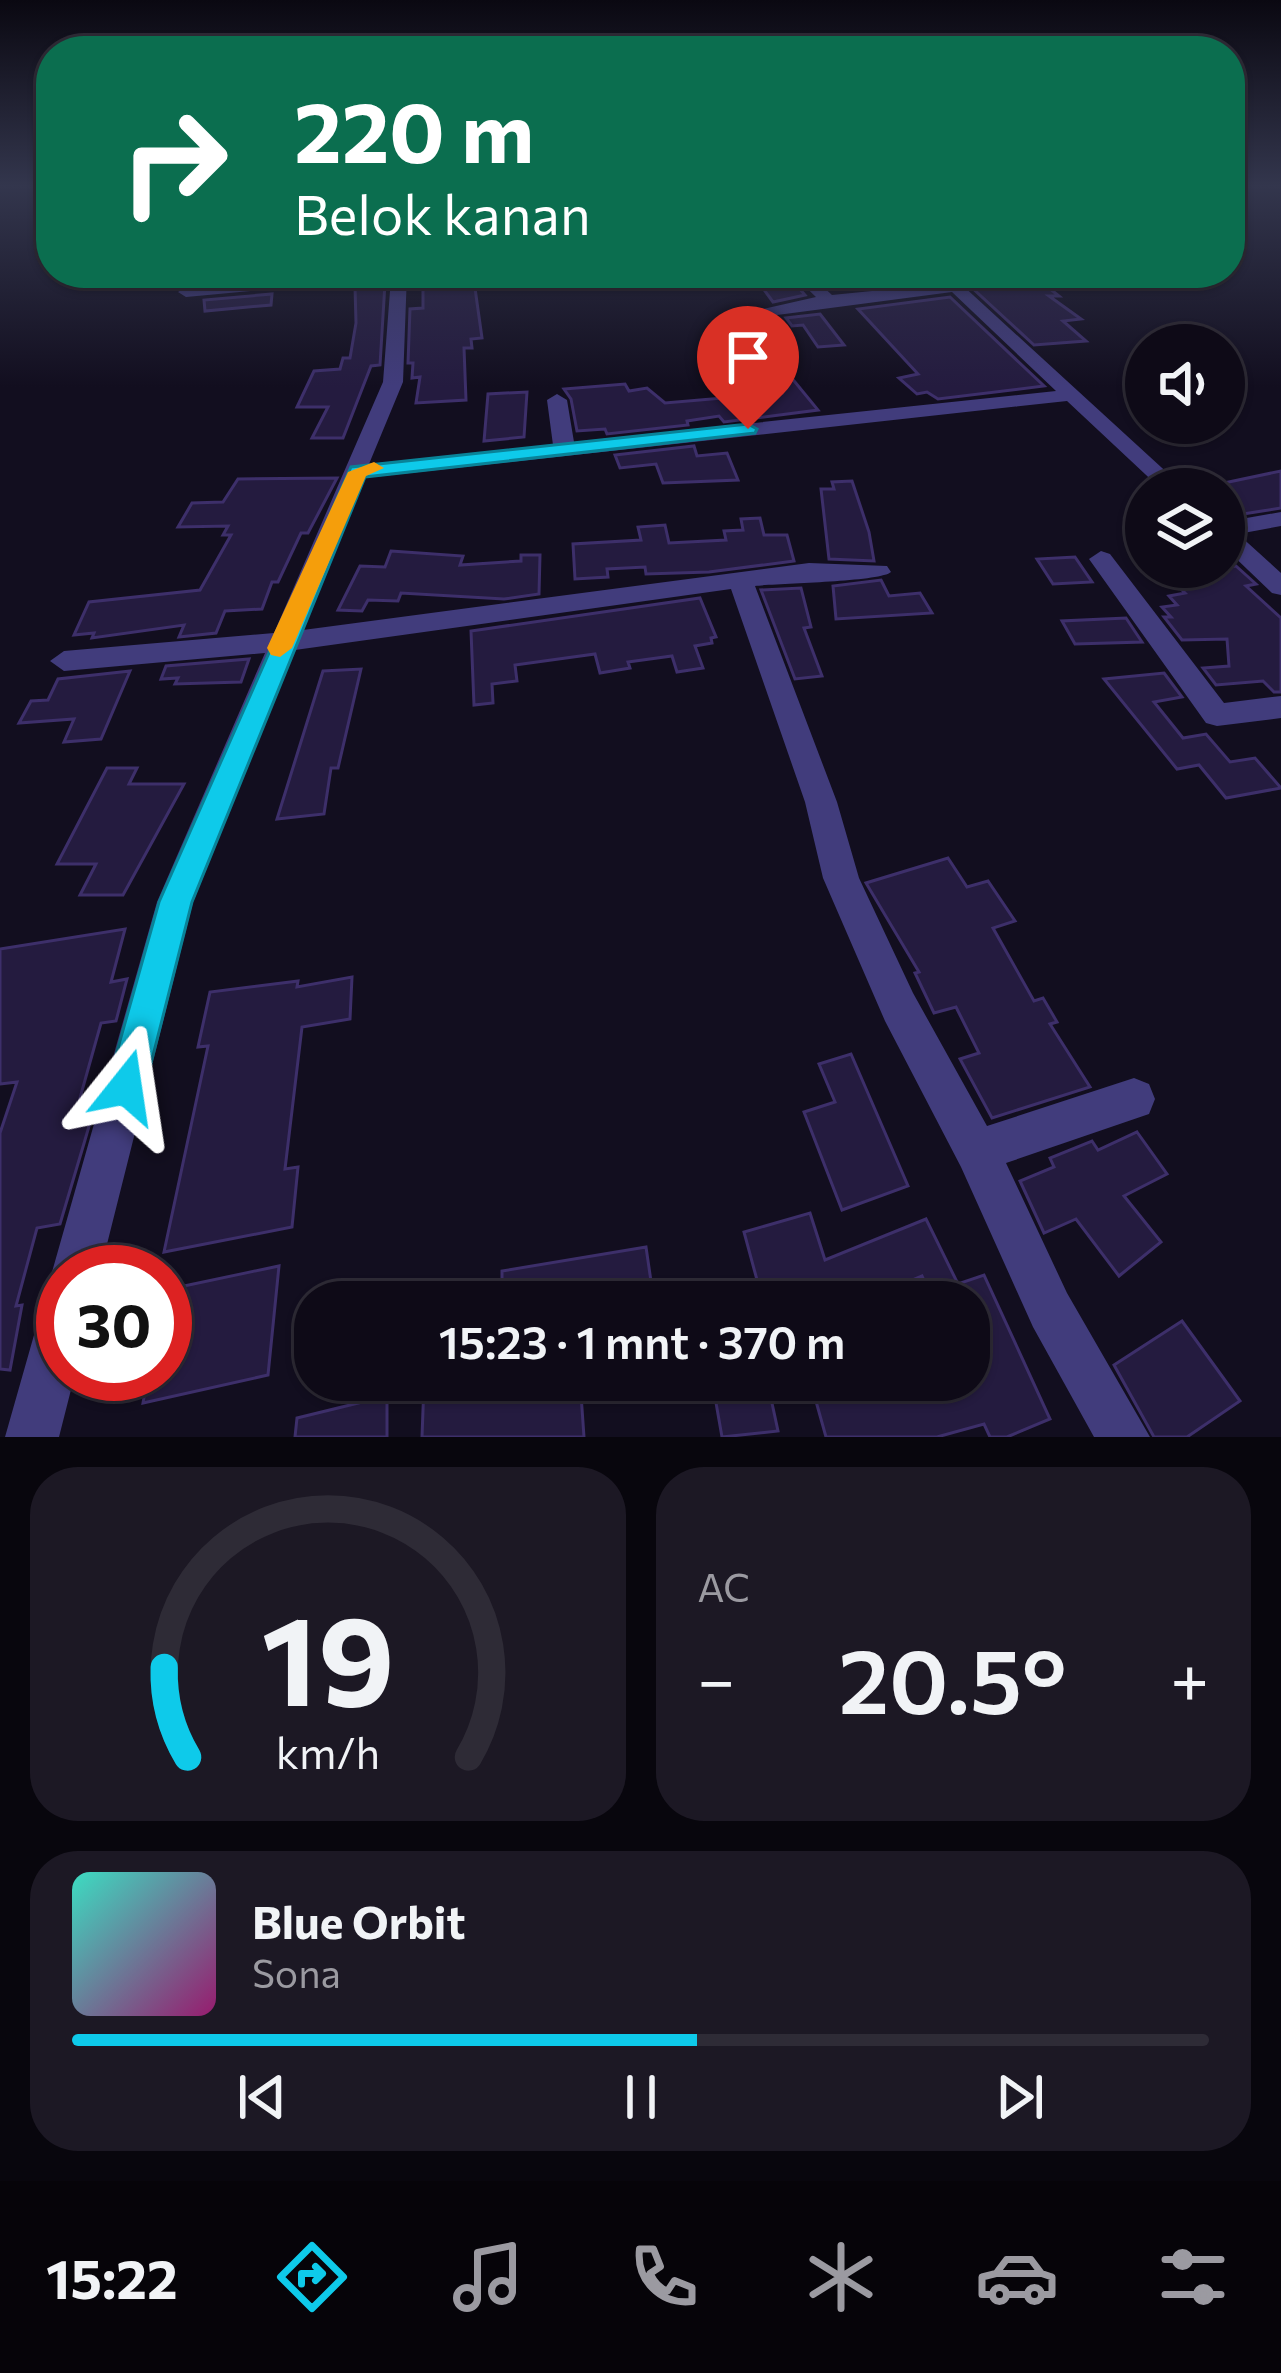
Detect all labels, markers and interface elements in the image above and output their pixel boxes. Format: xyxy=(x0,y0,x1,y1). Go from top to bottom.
text: 220 m xyxy=(294,78,534,180)
icon: right xyxy=(96,84,252,240)
text: Belok kanan xyxy=(294,180,591,246)
pin xyxy=(697,306,799,429)
icon: arrive xyxy=(715,324,781,390)
map controls xyxy=(1125,324,1245,588)
button: sound xyxy=(1125,324,1245,444)
button: layers xyxy=(1125,468,1245,588)
position arrow xyxy=(63,1024,189,1150)
speed limit sign: 30 xyxy=(36,1245,192,1401)
text: 15:23 · 1 mnt · 370 m xyxy=(439,1313,845,1368)
text: AC xyxy=(698,1562,750,1610)
text: 19 xyxy=(261,1579,394,1732)
text: 20.5° xyxy=(839,1622,1067,1733)
text: − xyxy=(698,1637,735,1718)
text: + xyxy=(1170,1637,1209,1718)
text: km/h xyxy=(276,1725,380,1778)
text: Blue Orbit xyxy=(252,1893,465,1948)
text: Sona xyxy=(252,1948,341,1996)
icon: previous xyxy=(229,2064,295,2130)
icon: pause xyxy=(608,2064,674,2130)
icon: next xyxy=(987,2064,1053,2130)
icon: directions xyxy=(270,2235,354,2319)
icon: music xyxy=(446,2235,530,2319)
icon: phone xyxy=(622,2235,706,2319)
icon: climate xyxy=(799,2235,883,2319)
icon: car xyxy=(975,2235,1059,2319)
icon: filters xyxy=(1151,2235,1235,2319)
text: 15:22 xyxy=(46,2244,178,2310)

